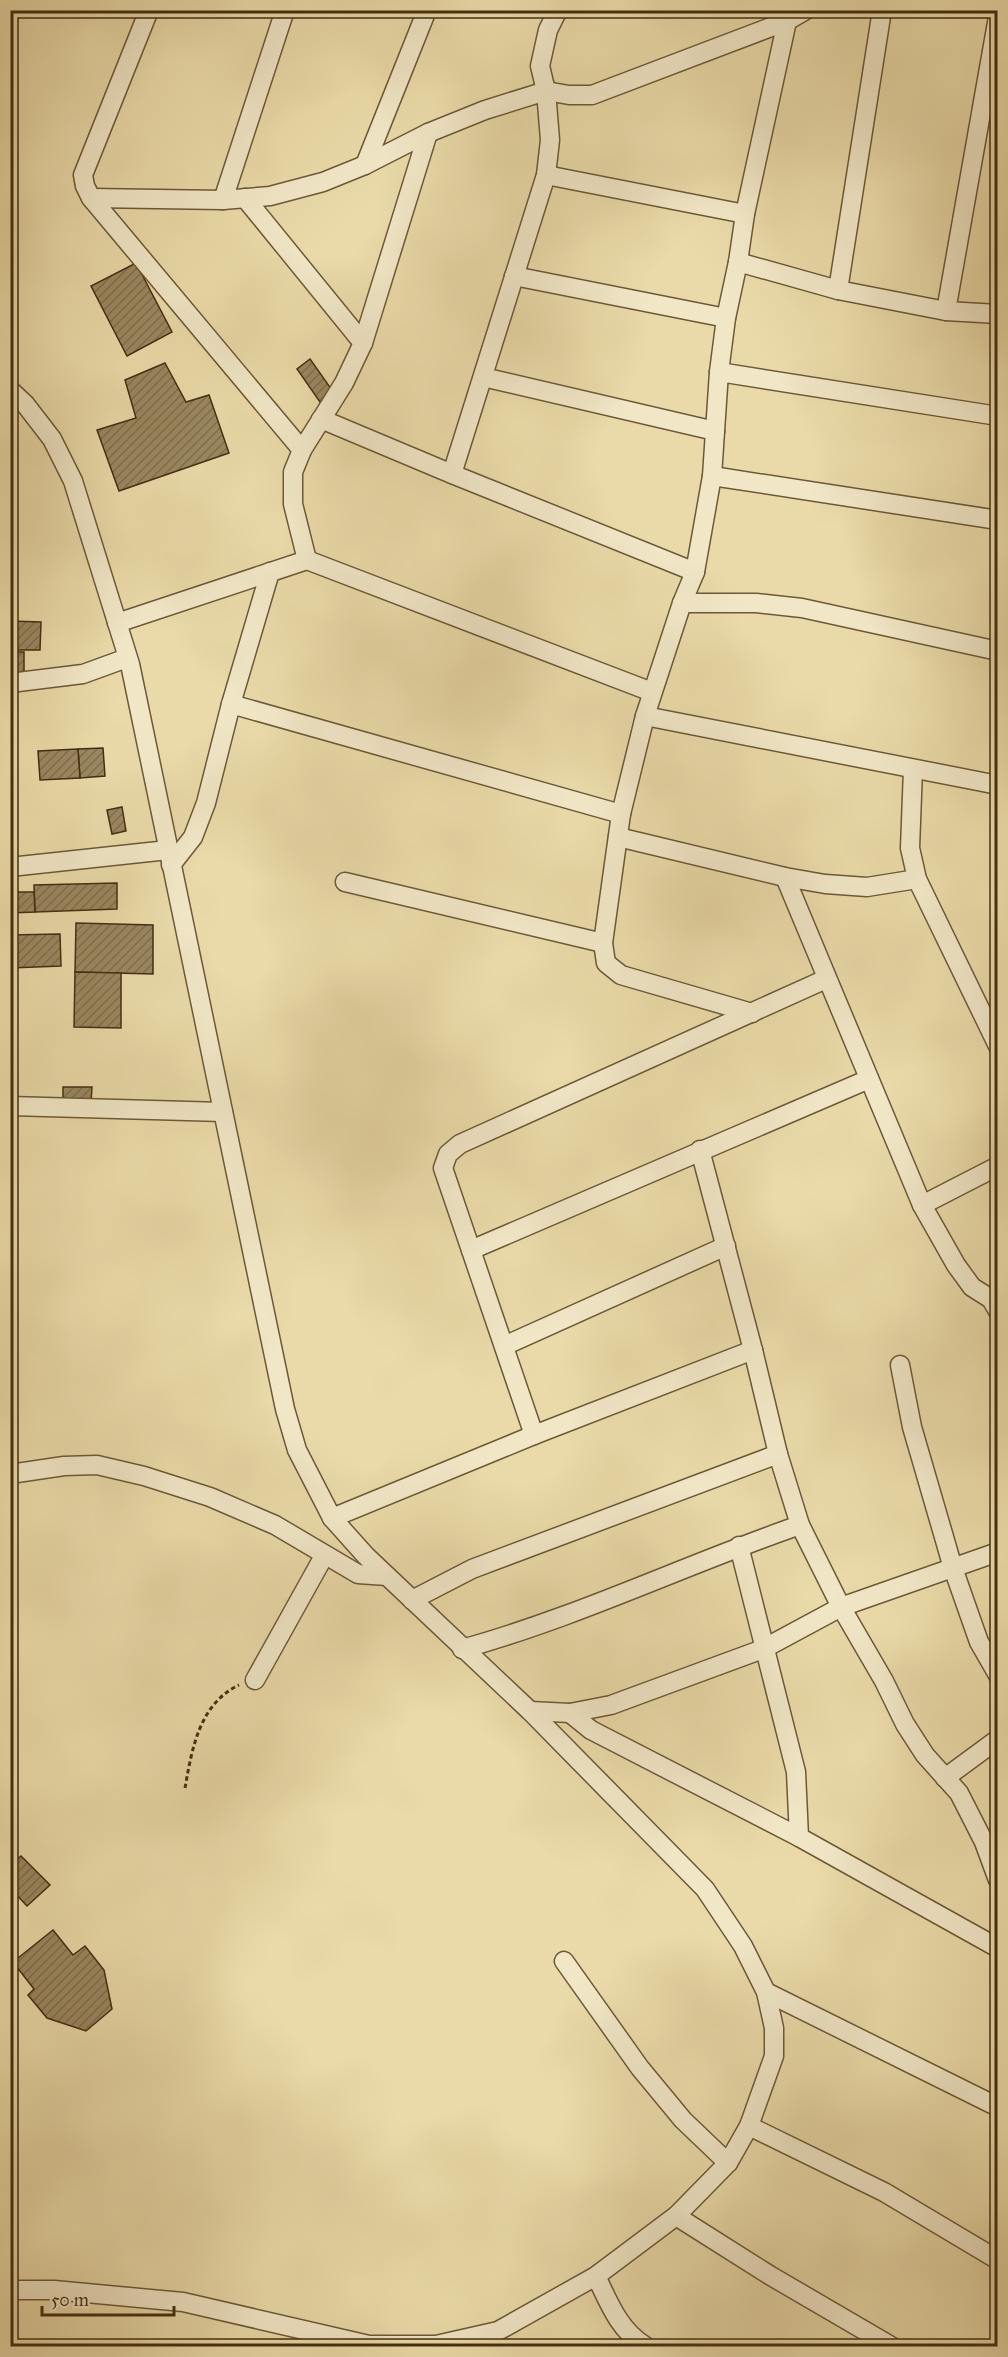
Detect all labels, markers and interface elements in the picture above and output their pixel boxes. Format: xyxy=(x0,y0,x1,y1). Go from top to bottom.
scale bar xyxy=(42,2279,174,2317)
text: 50 m xyxy=(51,2289,89,2311)

